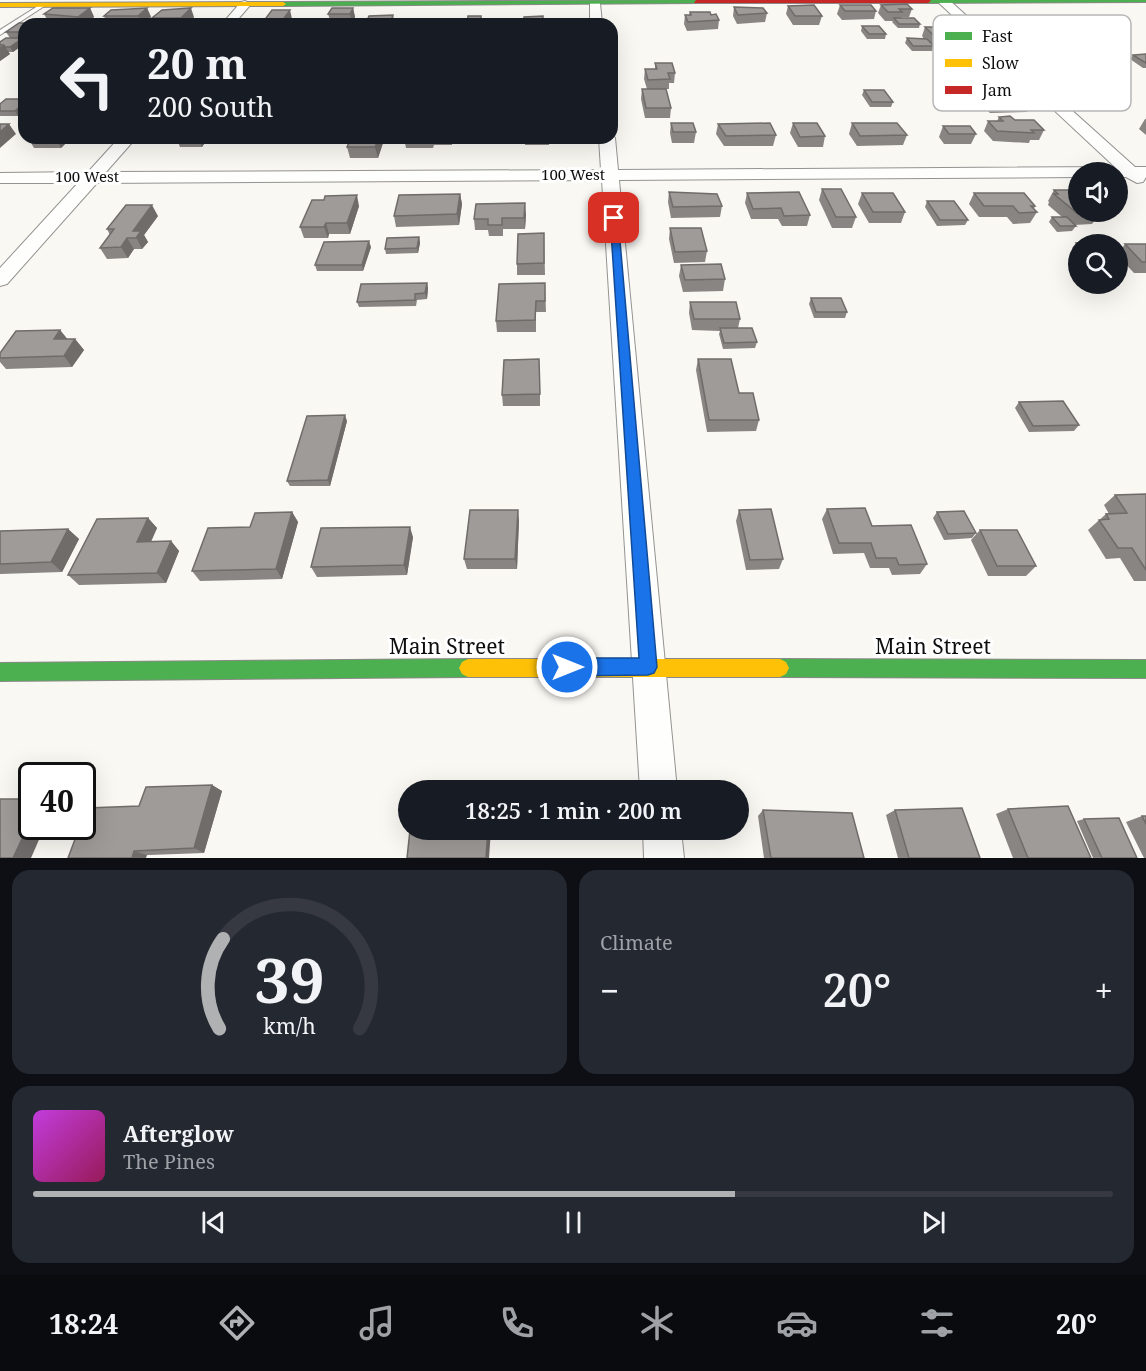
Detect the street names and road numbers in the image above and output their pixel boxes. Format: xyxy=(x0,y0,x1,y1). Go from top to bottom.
street label: 100 West xyxy=(541,164,605,184)
street label: 100 West xyxy=(55,166,119,186)
street label: Main Street xyxy=(389,632,505,660)
street label: Main Street xyxy=(875,632,991,660)

